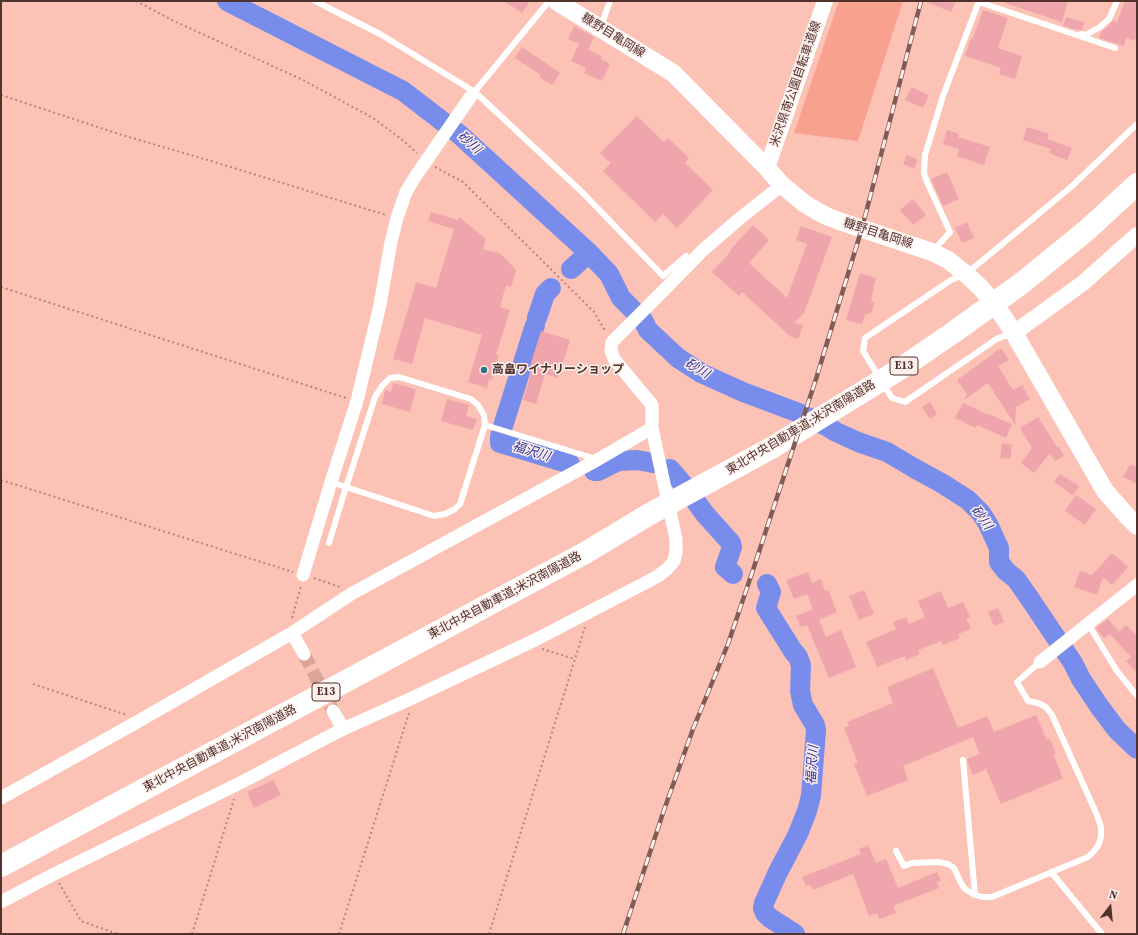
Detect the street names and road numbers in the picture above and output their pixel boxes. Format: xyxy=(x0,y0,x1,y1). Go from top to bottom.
street label: 糠野目亀岡線 xyxy=(579,11,647,61)
street label: 米沢県南公園自転車道線 xyxy=(768,19,824,149)
street label: 糠野目亀岡線 xyxy=(842,216,914,252)
road number: E13 xyxy=(890,357,918,375)
street label: 東北中央自動車道;米沢南陽道路 xyxy=(724,378,878,478)
street label: 東北中央自動車道;米沢南陽道路 xyxy=(426,549,584,643)
road number: E13 xyxy=(312,683,340,701)
street label: 東北中央自動車道;米沢南陽道路 xyxy=(141,702,299,796)

